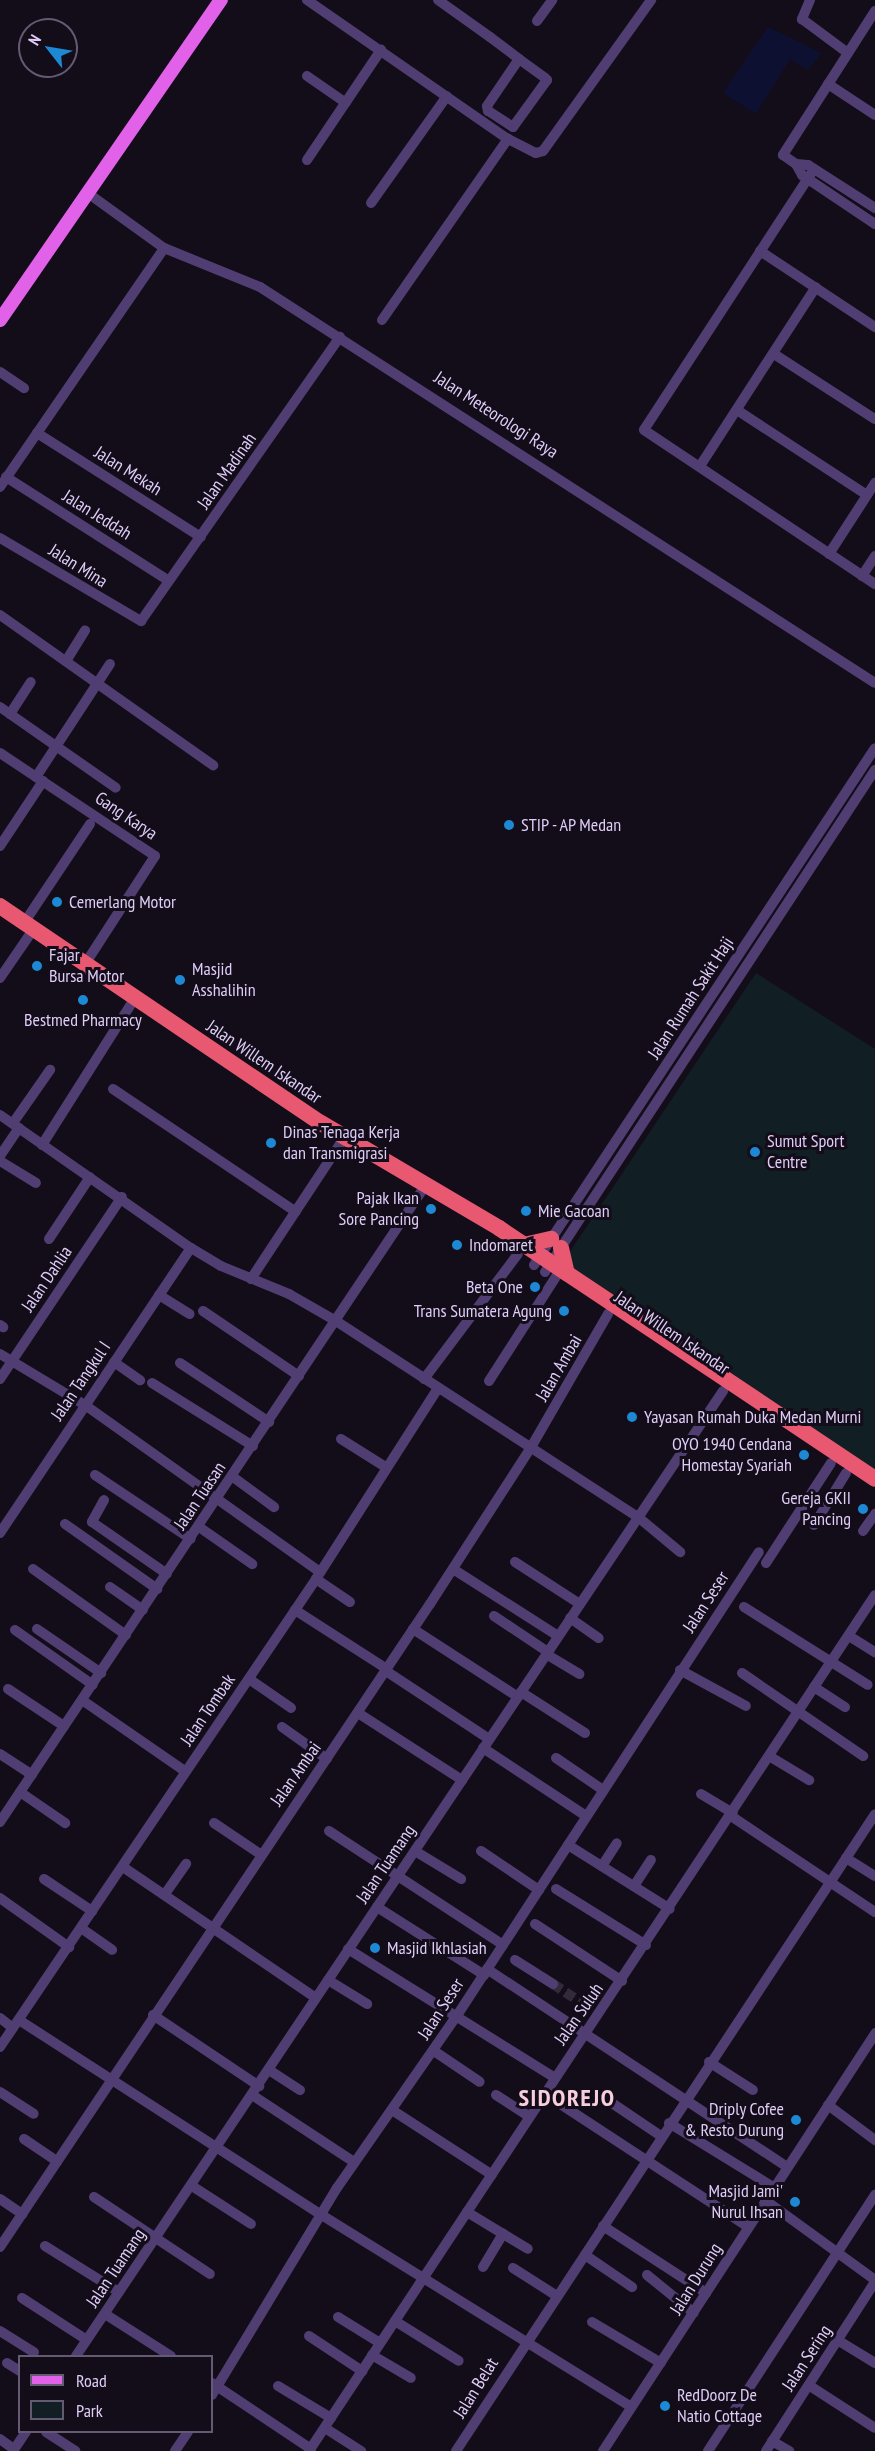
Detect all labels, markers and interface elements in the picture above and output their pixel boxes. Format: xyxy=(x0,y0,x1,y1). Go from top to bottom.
north arrow xyxy=(18,18,78,78)
text: N xyxy=(23,31,45,49)
street label: Jalan Meteorologi Raya xyxy=(430,367,562,463)
street label: Jalan Madinah xyxy=(193,429,261,513)
street label: Jalan Mekah xyxy=(90,442,166,500)
street label: Jalan Jeddah xyxy=(59,485,135,545)
street label: Jalan Mina xyxy=(45,540,111,592)
street label: Gang Karya xyxy=(91,787,161,845)
place label: STIP - AP Medan xyxy=(521,814,624,836)
marker: STIP - AP Medan xyxy=(502,818,516,832)
place label: Cemerlang Motor xyxy=(69,891,176,913)
marker: Cemerlang Motor xyxy=(50,895,64,909)
street label: Jalan Rumah Sakit Haji xyxy=(644,933,738,1063)
place label: Fajar Bursa Motor xyxy=(49,945,124,988)
marker: Fajar Bursa Motor xyxy=(30,959,44,973)
place label: Masjid Asshalihin xyxy=(192,959,256,1002)
marker: Masjid Asshalihin xyxy=(173,973,187,987)
marker: Bestmed Pharmacy xyxy=(76,993,90,1007)
place label: Bestmed Pharmacy xyxy=(24,1009,142,1031)
street label: Jalan Willem Iskandar xyxy=(202,1015,326,1109)
place label: Dinas Tenaga Kerja dan Transmigrasi xyxy=(283,1122,400,1164)
place label: Sumut Sport Centre xyxy=(767,1131,844,1174)
marker: Dinas Tenaga Kerja dan Transmigrasi xyxy=(264,1136,278,1150)
marker: Sumut Sport Centre xyxy=(748,1145,762,1159)
place label: Pajak Ikan Sore Pancing xyxy=(339,1188,419,1230)
place label: Mie Gacoan xyxy=(538,1200,610,1222)
marker: Pajak Ikan Sore Pancing xyxy=(424,1202,438,1216)
marker: Mie Gacoan xyxy=(519,1204,533,1218)
place label: Indomaret xyxy=(469,1234,533,1256)
marker: Indomaret xyxy=(450,1238,464,1252)
street label: Jalan Dahlia xyxy=(17,1242,77,1316)
place label: Beta One xyxy=(466,1276,523,1298)
marker: Beta One xyxy=(528,1280,542,1294)
street label: Jalan Willem Iskandar xyxy=(610,1286,734,1380)
place label: Trans Sumatera Agung xyxy=(413,1300,552,1322)
marker: Trans Sumatera Agung xyxy=(557,1304,571,1318)
street label: Jalan Ambai xyxy=(531,1331,587,1405)
street label: Jalan Tangkul I xyxy=(47,1337,115,1425)
place label: Yayasan Rumah Duka Medan Murni xyxy=(644,1406,861,1428)
marker: Yayasan Rumah Duka Medan Murni xyxy=(625,1410,639,1424)
place label: OYO 1940 Cendana Homestay Syariah xyxy=(672,1434,792,1476)
marker: OYO 1940 Cendana Homestay Syariah xyxy=(797,1448,811,1462)
street label: Jalan Tuasan xyxy=(169,1458,231,1534)
place label: Gereja GKII Pancing xyxy=(781,1488,851,1530)
marker: Gereja GKII Pancing xyxy=(856,1502,870,1516)
street label: Jalan Seser xyxy=(678,1568,734,1636)
street label: Jalan Tombak xyxy=(176,1670,240,1750)
street label: Jalan Ambai xyxy=(266,1738,326,1810)
street label: Jalan Tuamang xyxy=(352,1820,420,1908)
place label: Masjid Ikhlasiah xyxy=(387,1937,487,1959)
marker: Masjid Ikhlasiah xyxy=(368,1941,382,1955)
street label: Jalan Seser xyxy=(413,1975,469,2043)
street label: Jalan Suluh xyxy=(550,1979,608,2049)
district label: SIDOREJO xyxy=(519,2084,615,2112)
place label: Driply Cofee & Resto Durung xyxy=(685,2099,784,2142)
marker: Driply Cofee & Resto Durung xyxy=(789,2113,803,2127)
place label: Masjid Jami' Nurul Ihsan xyxy=(708,2181,783,2224)
marker: Masjid Jami' Nurul Ihsan xyxy=(788,2195,802,2209)
street label: Jalan Tuamang xyxy=(82,2224,150,2312)
street label: Jalan Durung xyxy=(666,2239,726,2319)
street label: Jalan Sering xyxy=(778,2321,836,2395)
street label: Jalan Belat xyxy=(449,2354,503,2422)
legend xyxy=(18,2355,213,2433)
text: Road xyxy=(76,2369,107,2392)
place label: RedDoorz De Natio Cottage xyxy=(677,2385,762,2428)
text: Park xyxy=(76,2399,103,2422)
marker: RedDoorz De Natio Cottage xyxy=(658,2399,672,2413)

